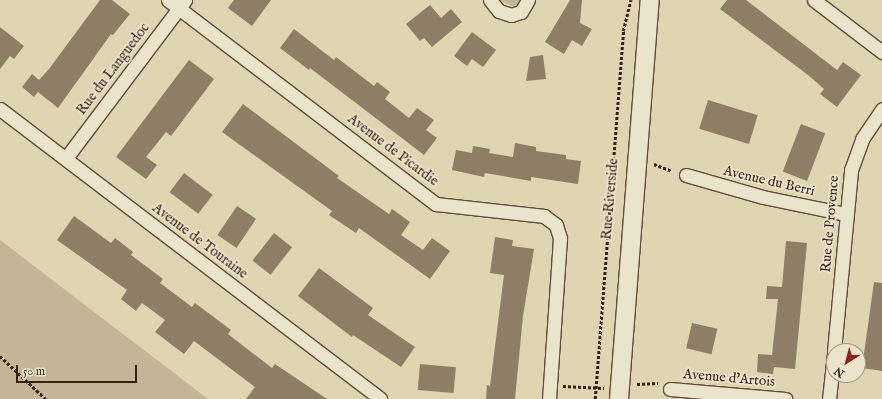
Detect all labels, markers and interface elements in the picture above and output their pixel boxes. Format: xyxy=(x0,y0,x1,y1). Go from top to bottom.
street label: Rue du Languedoc xyxy=(73,20,153,118)
street label: Avenue de Picardie xyxy=(344,110,442,190)
street label: Rue Riverside xyxy=(598,158,622,240)
street label: Avenue du Berri xyxy=(722,162,816,200)
street label: Rue de Provence xyxy=(817,175,843,273)
street label: Avenue de Touraine xyxy=(149,200,251,282)
north arrow xyxy=(826,343,866,383)
scale bar xyxy=(18,357,139,383)
text: N xyxy=(832,363,848,380)
text: 50 m xyxy=(23,364,45,379)
street label: Avenue d'Artois xyxy=(682,366,776,390)

